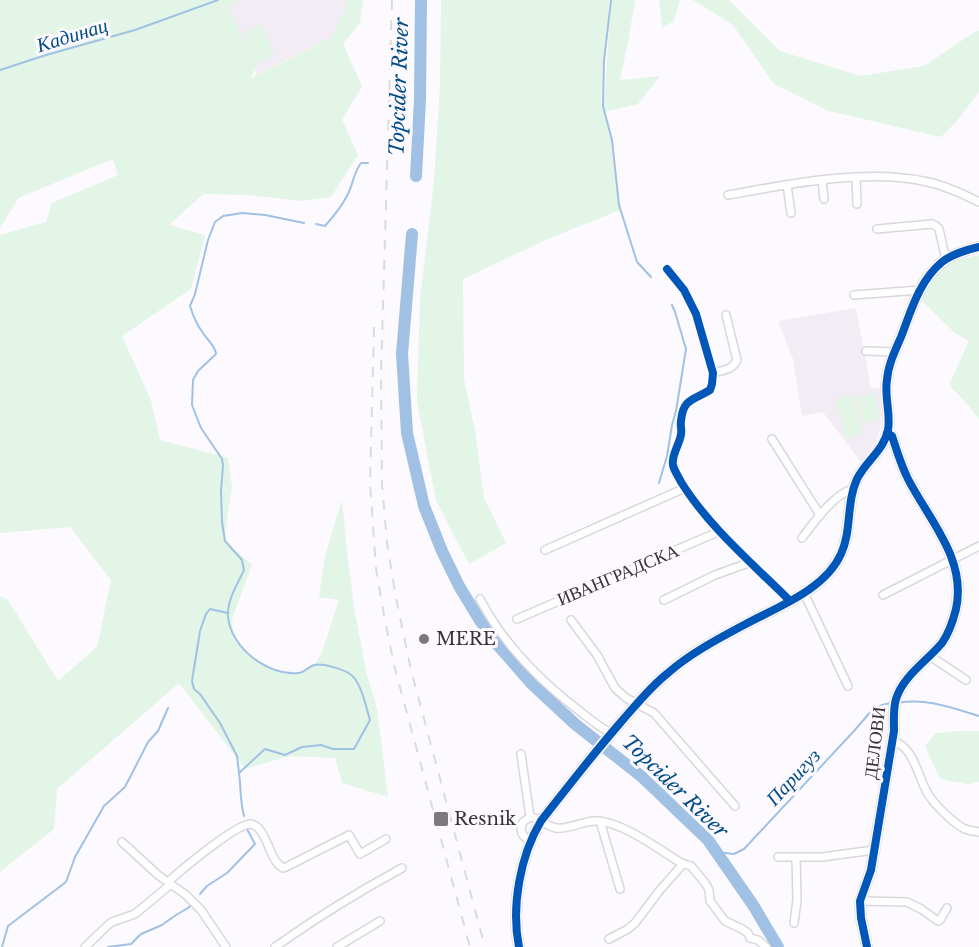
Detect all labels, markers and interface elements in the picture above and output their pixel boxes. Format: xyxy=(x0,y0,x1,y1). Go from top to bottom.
water label: Кадинац xyxy=(32,13,111,57)
water label: Topcider River xyxy=(385,17,413,156)
street label: ИВАНГРАДСКА xyxy=(554,539,682,611)
place label: MERE xyxy=(436,628,496,650)
marker: MERE xyxy=(417,632,431,646)
street label: ДЕЛОВИ xyxy=(860,705,890,781)
water label: Topcider River xyxy=(617,729,734,843)
water label: Паригуз xyxy=(760,744,825,811)
place label: Resnik xyxy=(454,808,516,830)
marker: Resnik xyxy=(432,810,450,828)

